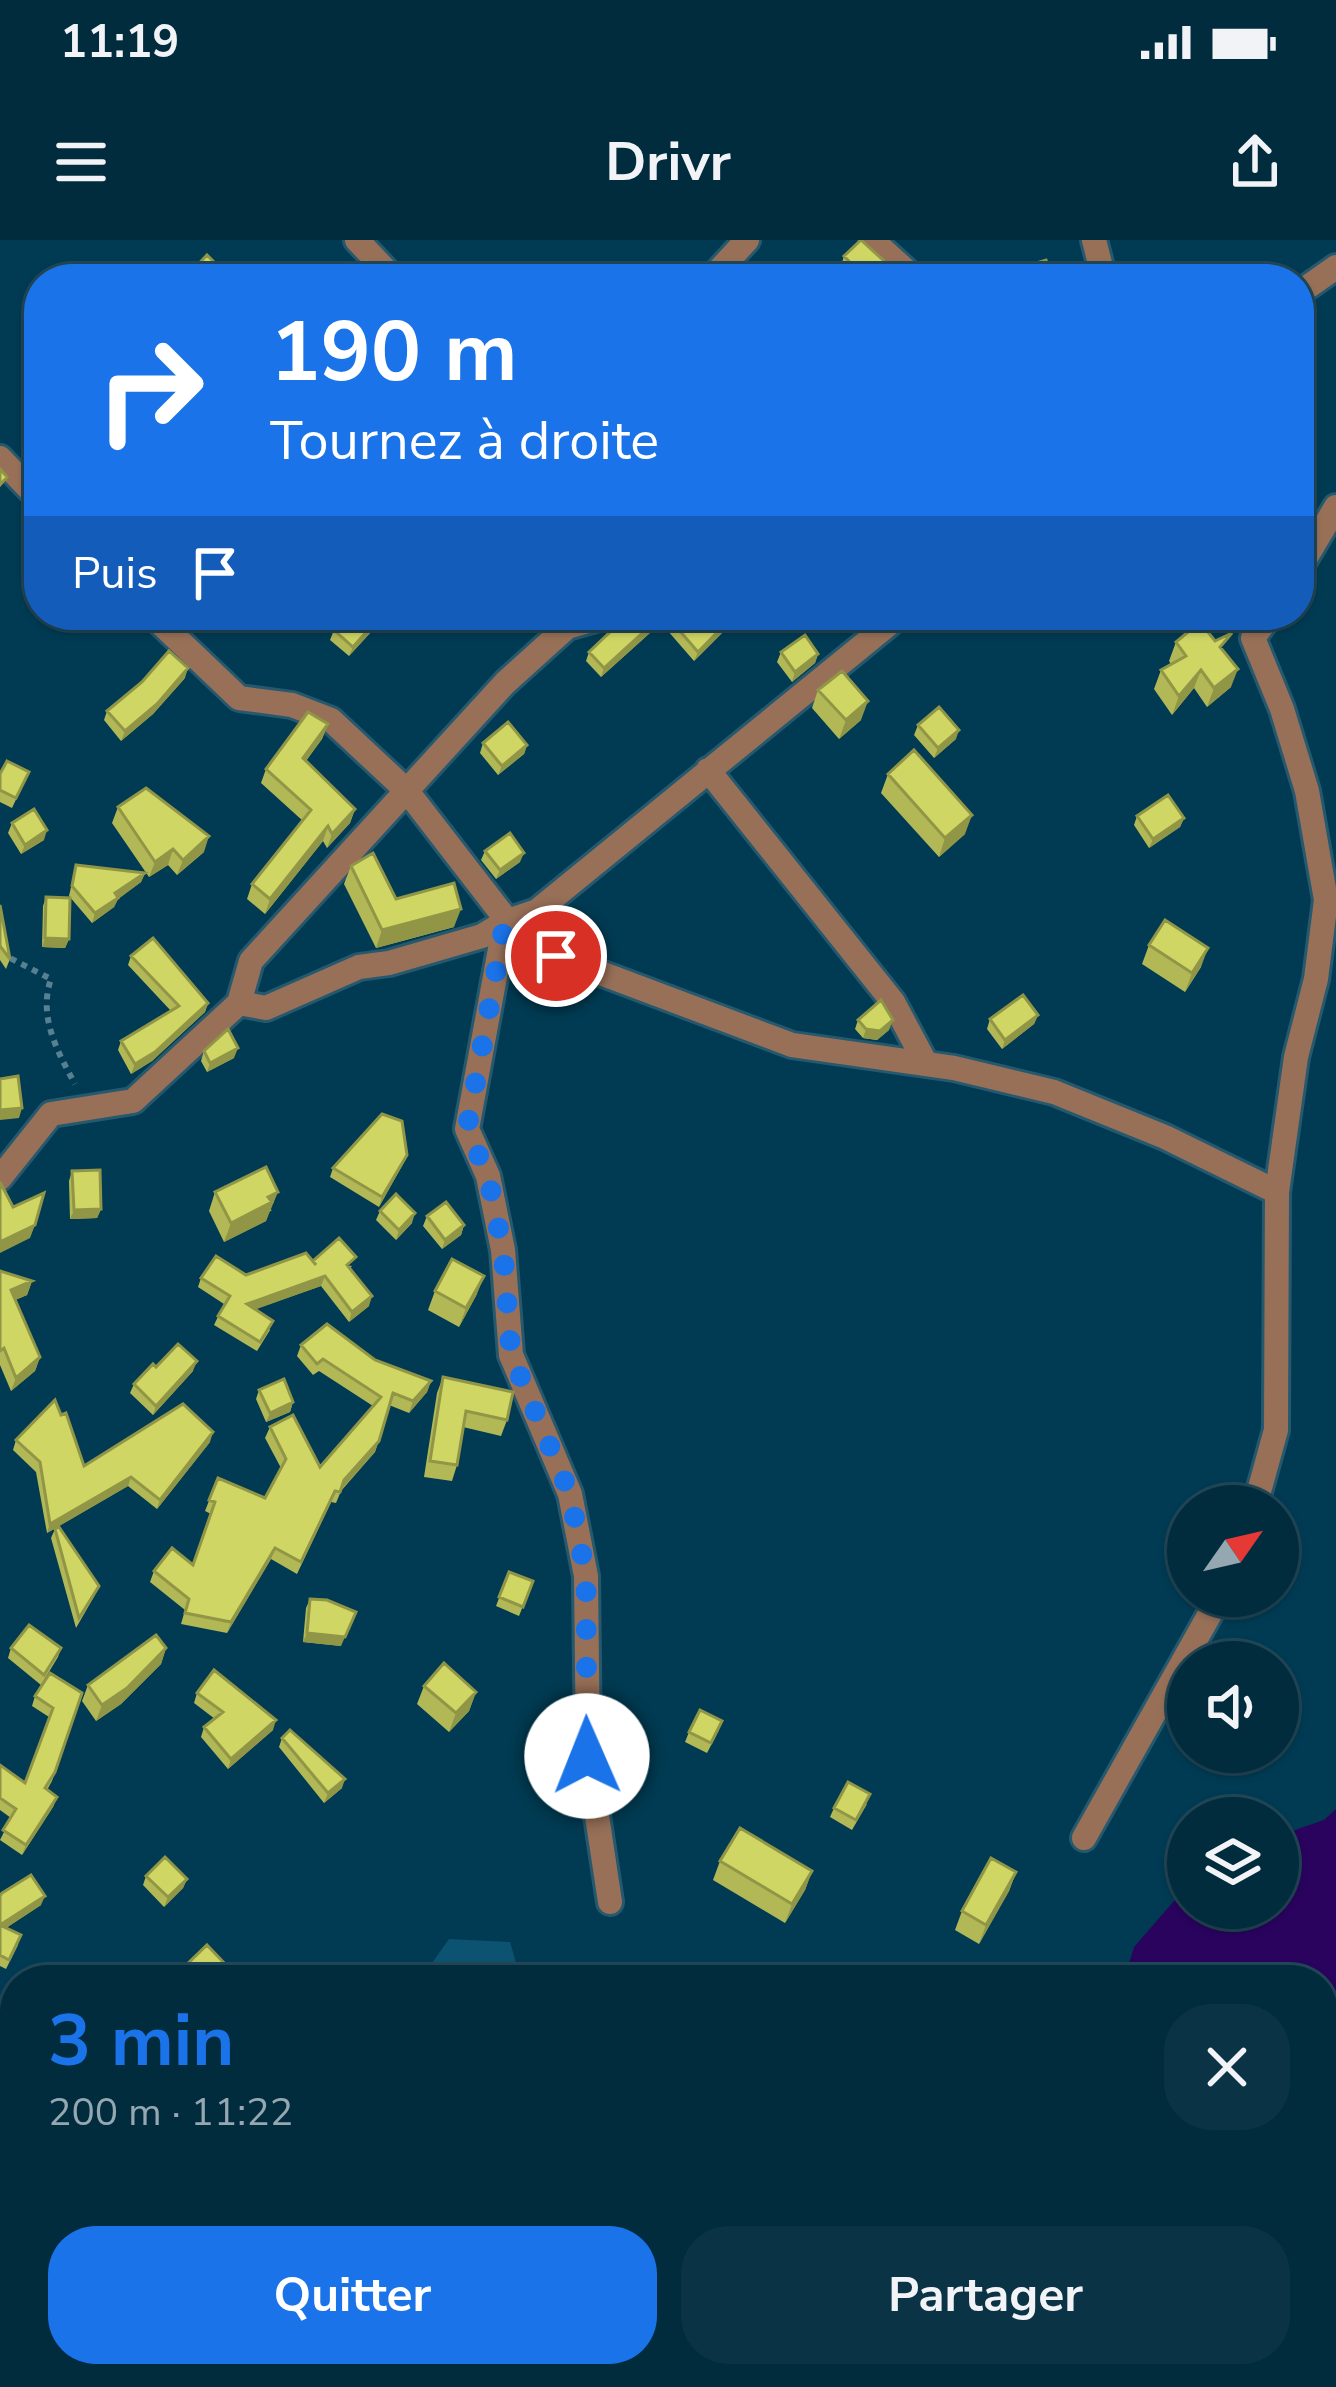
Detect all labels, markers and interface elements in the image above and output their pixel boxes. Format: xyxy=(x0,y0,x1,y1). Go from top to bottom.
text: 11:19 xyxy=(60,12,179,73)
text: Drivr xyxy=(605,125,731,199)
icon: menu xyxy=(48,129,114,195)
icon: share xyxy=(1222,129,1288,195)
text: 190 m xyxy=(270,295,518,410)
icon: right xyxy=(72,312,228,468)
text: Tournez à droite xyxy=(270,404,659,478)
icon: arrive xyxy=(182,540,248,606)
text: Puis xyxy=(72,543,158,604)
pin xyxy=(505,905,607,1007)
icon: arrive xyxy=(523,923,589,989)
north arrow xyxy=(1167,1485,1299,1617)
map controls xyxy=(1167,1485,1299,1929)
button: sound xyxy=(1167,1641,1299,1773)
position arrow xyxy=(524,1693,650,1819)
button: layers xyxy=(1167,1797,1299,1929)
text: 3 min xyxy=(48,1992,234,2090)
button: close xyxy=(1164,2004,1290,2130)
text: 200 m · 11:22 xyxy=(48,2086,293,2139)
button: Quitter xyxy=(48,2226,657,2364)
button: Partager xyxy=(681,2226,1290,2364)

